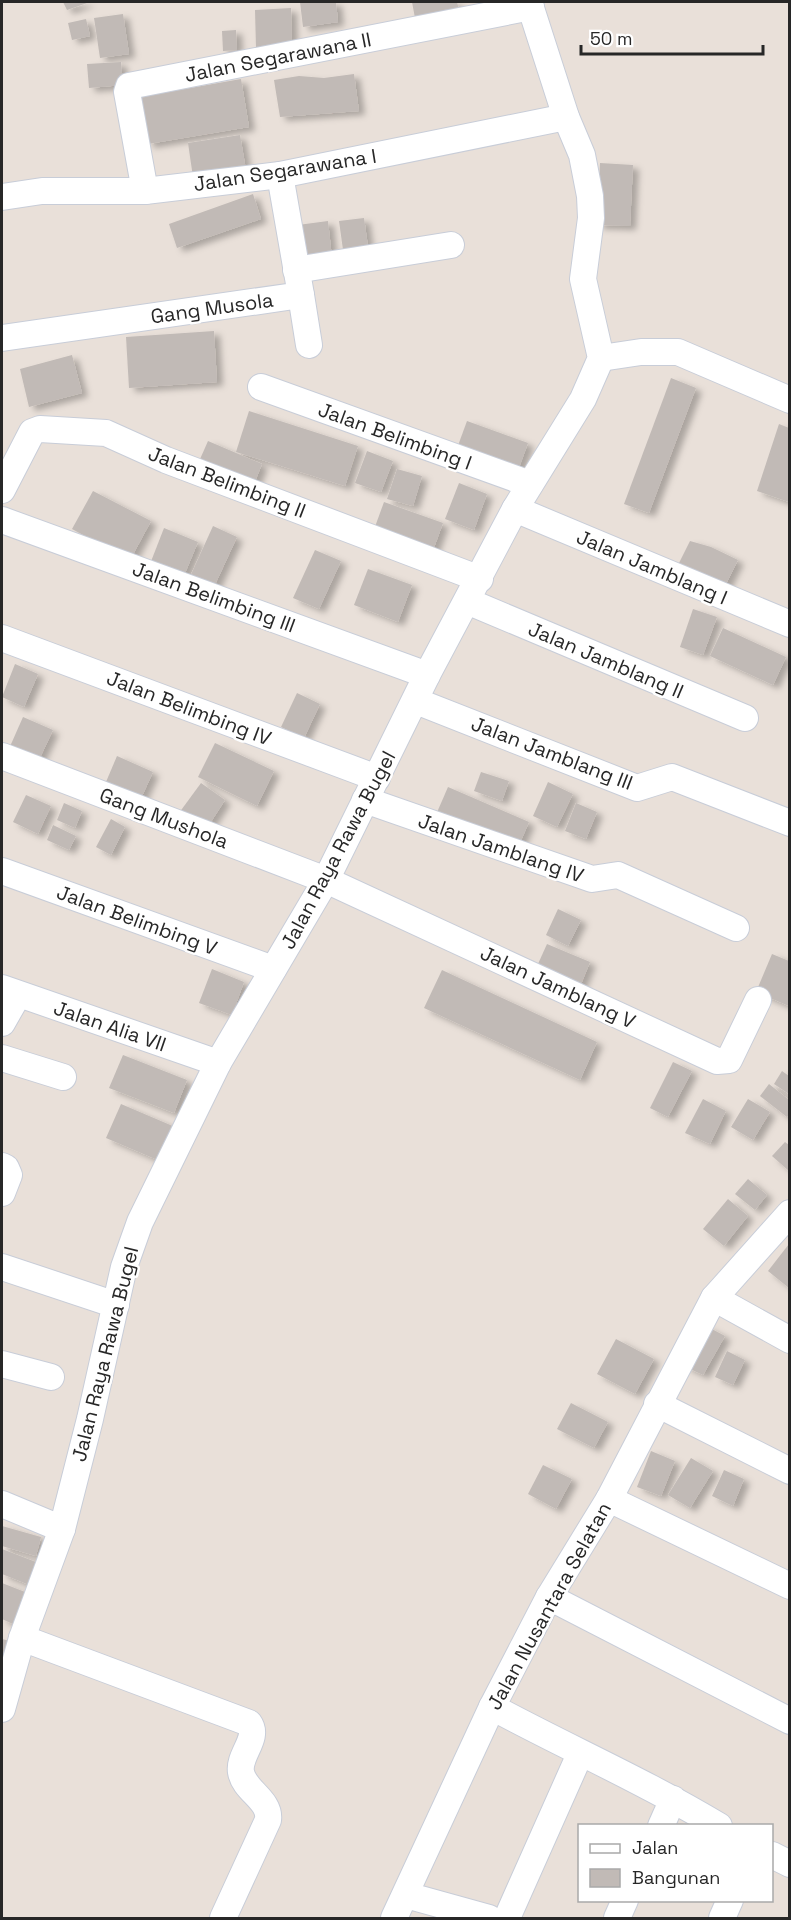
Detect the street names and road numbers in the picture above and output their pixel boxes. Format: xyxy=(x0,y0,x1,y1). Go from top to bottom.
street label: Jalan Segarawana II xyxy=(182,26,374,88)
street label: Jalan Segarawana I xyxy=(192,143,378,197)
street label: Gang Musola xyxy=(149,287,275,329)
street label: Jalan Belimbing I xyxy=(315,396,475,476)
street label: Jalan Belimbing II xyxy=(145,440,309,524)
street label: Jalan Jamblang I xyxy=(573,524,731,610)
street label: Jalan Belimbing III xyxy=(129,555,299,639)
street label: Jalan Jamblang II xyxy=(525,616,687,704)
street label: Jalan Belimbing IV xyxy=(103,665,275,751)
street label: Jalan Jamblang III xyxy=(468,710,636,796)
street label: Jalan Raya Rawa Bugel xyxy=(275,746,401,954)
street label: Gang Mushola xyxy=(96,781,232,855)
street label: Jalan Jamblang IV xyxy=(415,807,587,889)
street label: Jalan Belimbing V xyxy=(53,879,221,961)
street label: Jalan Jamblang V xyxy=(476,940,640,1034)
street label: Jalan Alia VII xyxy=(50,995,170,1057)
street label: Jalan Raya Rawa Bugel xyxy=(66,1244,144,1464)
street label: Jalan Nusantara Selatan xyxy=(481,1498,617,1714)

